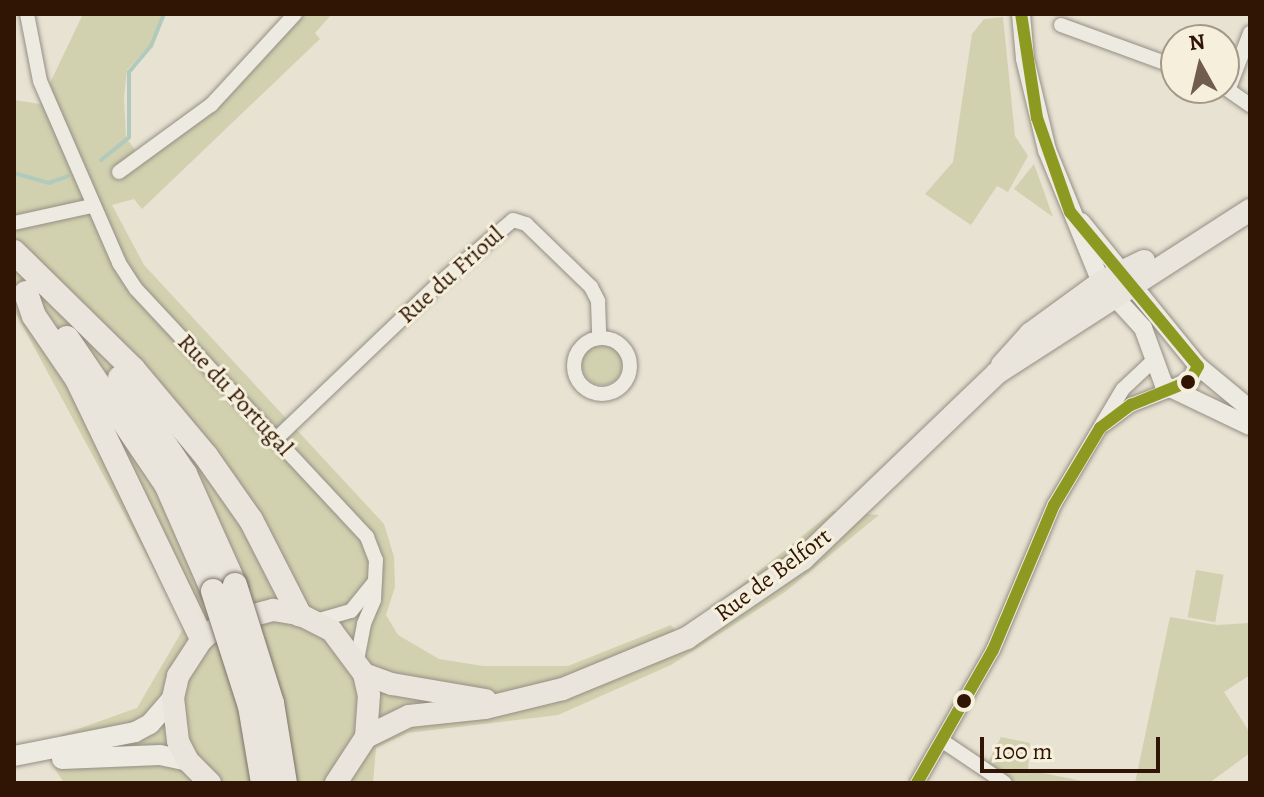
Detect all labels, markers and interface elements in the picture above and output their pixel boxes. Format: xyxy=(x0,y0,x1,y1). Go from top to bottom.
north arrow xyxy=(1160,24,1240,104)
text: N xyxy=(1187,26,1207,58)
street label: Rue du Frioul xyxy=(392,220,510,330)
street label: Rue du Portugal xyxy=(171,328,299,462)
unlabelled marker xyxy=(1180,374,1196,390)
street label: Rue de Belfort xyxy=(709,522,837,628)
unlabelled marker xyxy=(956,693,972,709)
scale bar xyxy=(984,721,1164,771)
text: 100 m xyxy=(994,735,1053,767)

